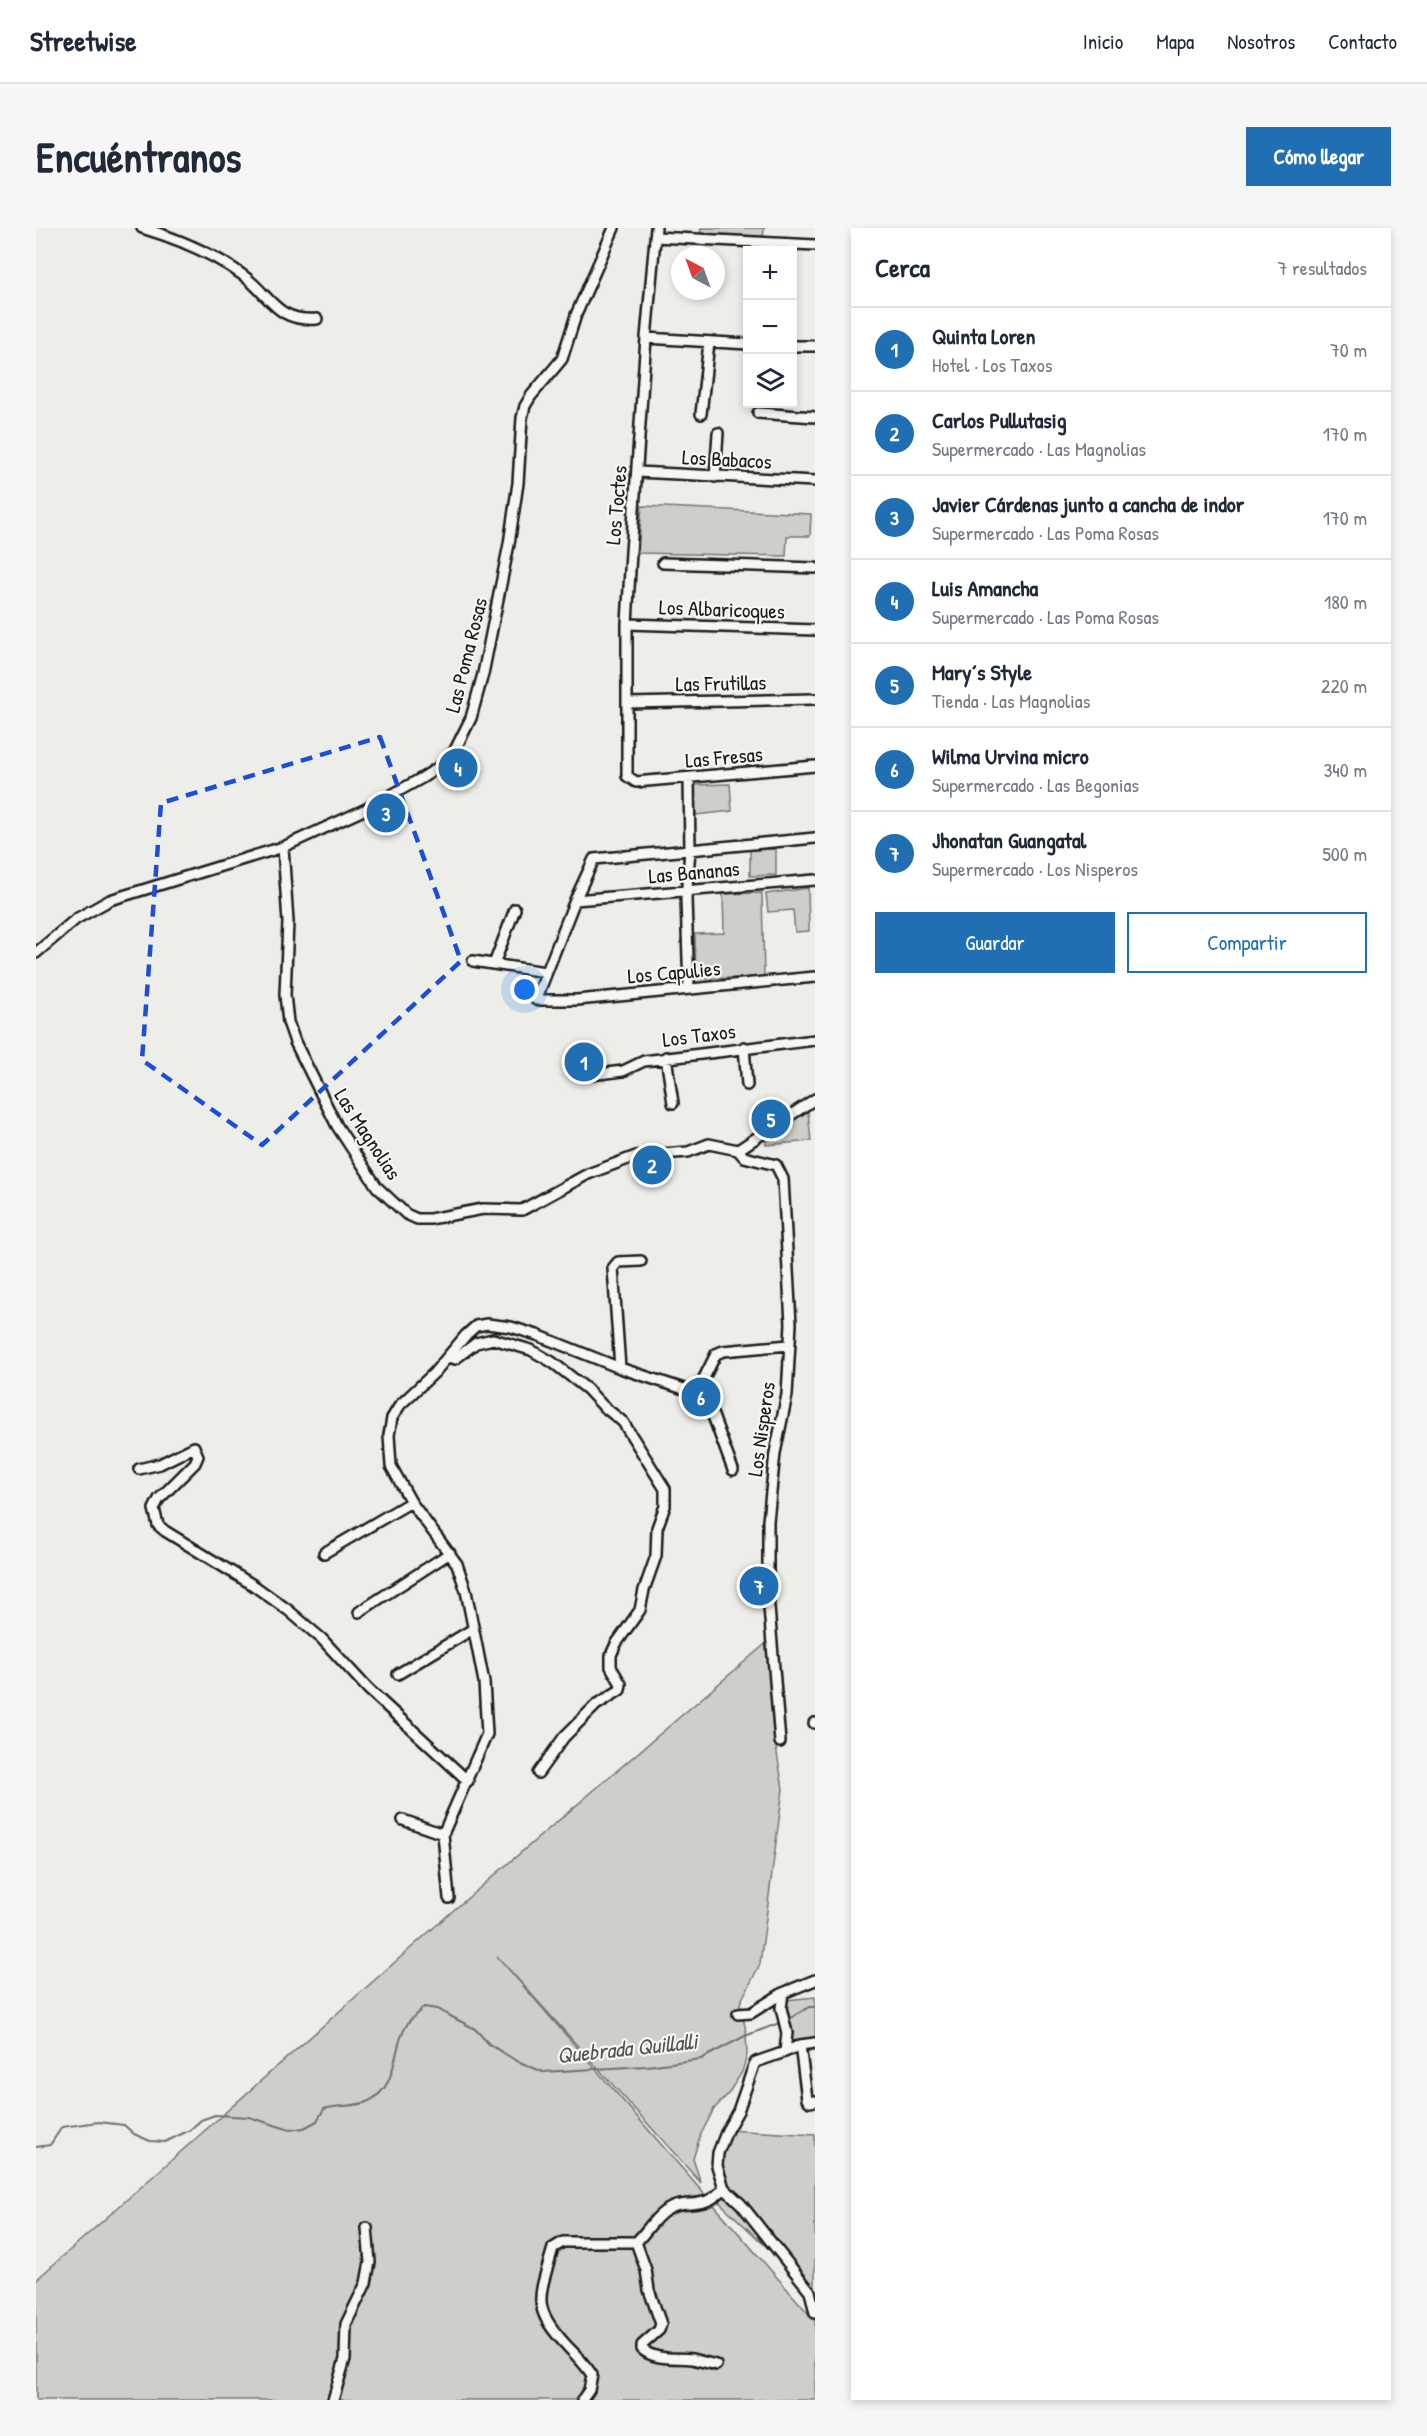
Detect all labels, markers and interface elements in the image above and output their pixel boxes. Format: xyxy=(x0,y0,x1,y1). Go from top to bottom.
text: Streetwise xyxy=(30,22,136,60)
text: Inicio xyxy=(1083,27,1123,56)
text: Mapa xyxy=(1156,27,1194,56)
text: Nosotros xyxy=(1227,27,1295,56)
text: Contacto xyxy=(1328,27,1397,56)
button: Cómo llegar xyxy=(1246,127,1391,186)
text: Encuéntranos xyxy=(36,128,242,185)
north arrow xyxy=(671,246,725,300)
map controls xyxy=(743,246,797,408)
button: + xyxy=(743,246,797,300)
text: Cerca xyxy=(875,250,930,285)
text: 7 resultados xyxy=(1278,254,1367,281)
button: − xyxy=(743,300,797,354)
text: Quinta Loren xyxy=(932,321,1036,351)
text: 1 xyxy=(891,336,898,363)
text: 70 m xyxy=(1330,336,1367,363)
text: Hotel · Los Taxos xyxy=(932,351,1053,378)
button: layers xyxy=(743,354,797,408)
text: Carlos Pullutasig xyxy=(932,405,1066,435)
text: 2 xyxy=(890,420,899,447)
text: 170 m xyxy=(1323,420,1367,447)
text: Supermercado · Las Magnolias xyxy=(932,435,1146,462)
street label: Los Babacos xyxy=(681,442,773,476)
street label: Los Toctes xyxy=(598,464,634,546)
text: Javier Cárdenas junto a cancha de indor xyxy=(932,489,1244,519)
text: 3 xyxy=(890,504,899,531)
text: 170 m xyxy=(1323,504,1367,531)
text: Supermercado · Las Poma Rosas xyxy=(932,519,1159,546)
text: Luis Amancha xyxy=(932,573,1038,603)
text: 4 xyxy=(891,588,898,615)
text: 180 m xyxy=(1324,588,1367,615)
street label: Los Albaricoques xyxy=(659,592,785,626)
street label: Las Poma Rosas xyxy=(438,595,494,715)
text: Supermercado · Las Poma Rosas xyxy=(932,603,1159,630)
text: Mary´s Style xyxy=(932,657,1032,687)
street label: Las Frutillas xyxy=(675,668,767,698)
text: 5 xyxy=(890,672,899,699)
text: 220 m xyxy=(1321,672,1367,699)
text: Tienda · Las Magnolias xyxy=(932,687,1090,714)
street label: Las Fresas xyxy=(684,739,764,775)
text: Wilma Urvina micro xyxy=(932,741,1089,771)
pin: 4 xyxy=(438,746,478,790)
text: 6 xyxy=(891,756,898,783)
text: 340 m xyxy=(1323,756,1367,783)
text: Supermercado · Las Begonias xyxy=(932,771,1139,798)
pin: 3 xyxy=(366,790,406,836)
text: Jhonatan Guangatal xyxy=(932,825,1086,855)
text: 7 xyxy=(890,840,899,867)
text: 500 m xyxy=(1322,840,1367,867)
street label: Las Bananas xyxy=(647,854,741,890)
text: Supermercado · Los Nisperos xyxy=(932,855,1138,882)
button: Guardar xyxy=(875,912,1115,973)
button: Compartir xyxy=(1127,912,1367,973)
street label: Los Capulies xyxy=(626,953,722,991)
your location xyxy=(510,975,539,1004)
street label: Los Taxos xyxy=(661,1016,737,1054)
pin: 1 xyxy=(564,1040,604,1084)
street label: Las Magnolias xyxy=(328,1083,408,1185)
pin: 5 xyxy=(752,1096,790,1142)
pin: 2 xyxy=(632,1142,672,1188)
pin: 6 xyxy=(682,1374,720,1420)
street label: Los Nisperos xyxy=(740,1380,782,1478)
pin: 7 xyxy=(740,1564,778,1608)
water label: Quebrada Quillalli xyxy=(555,2025,701,2070)

